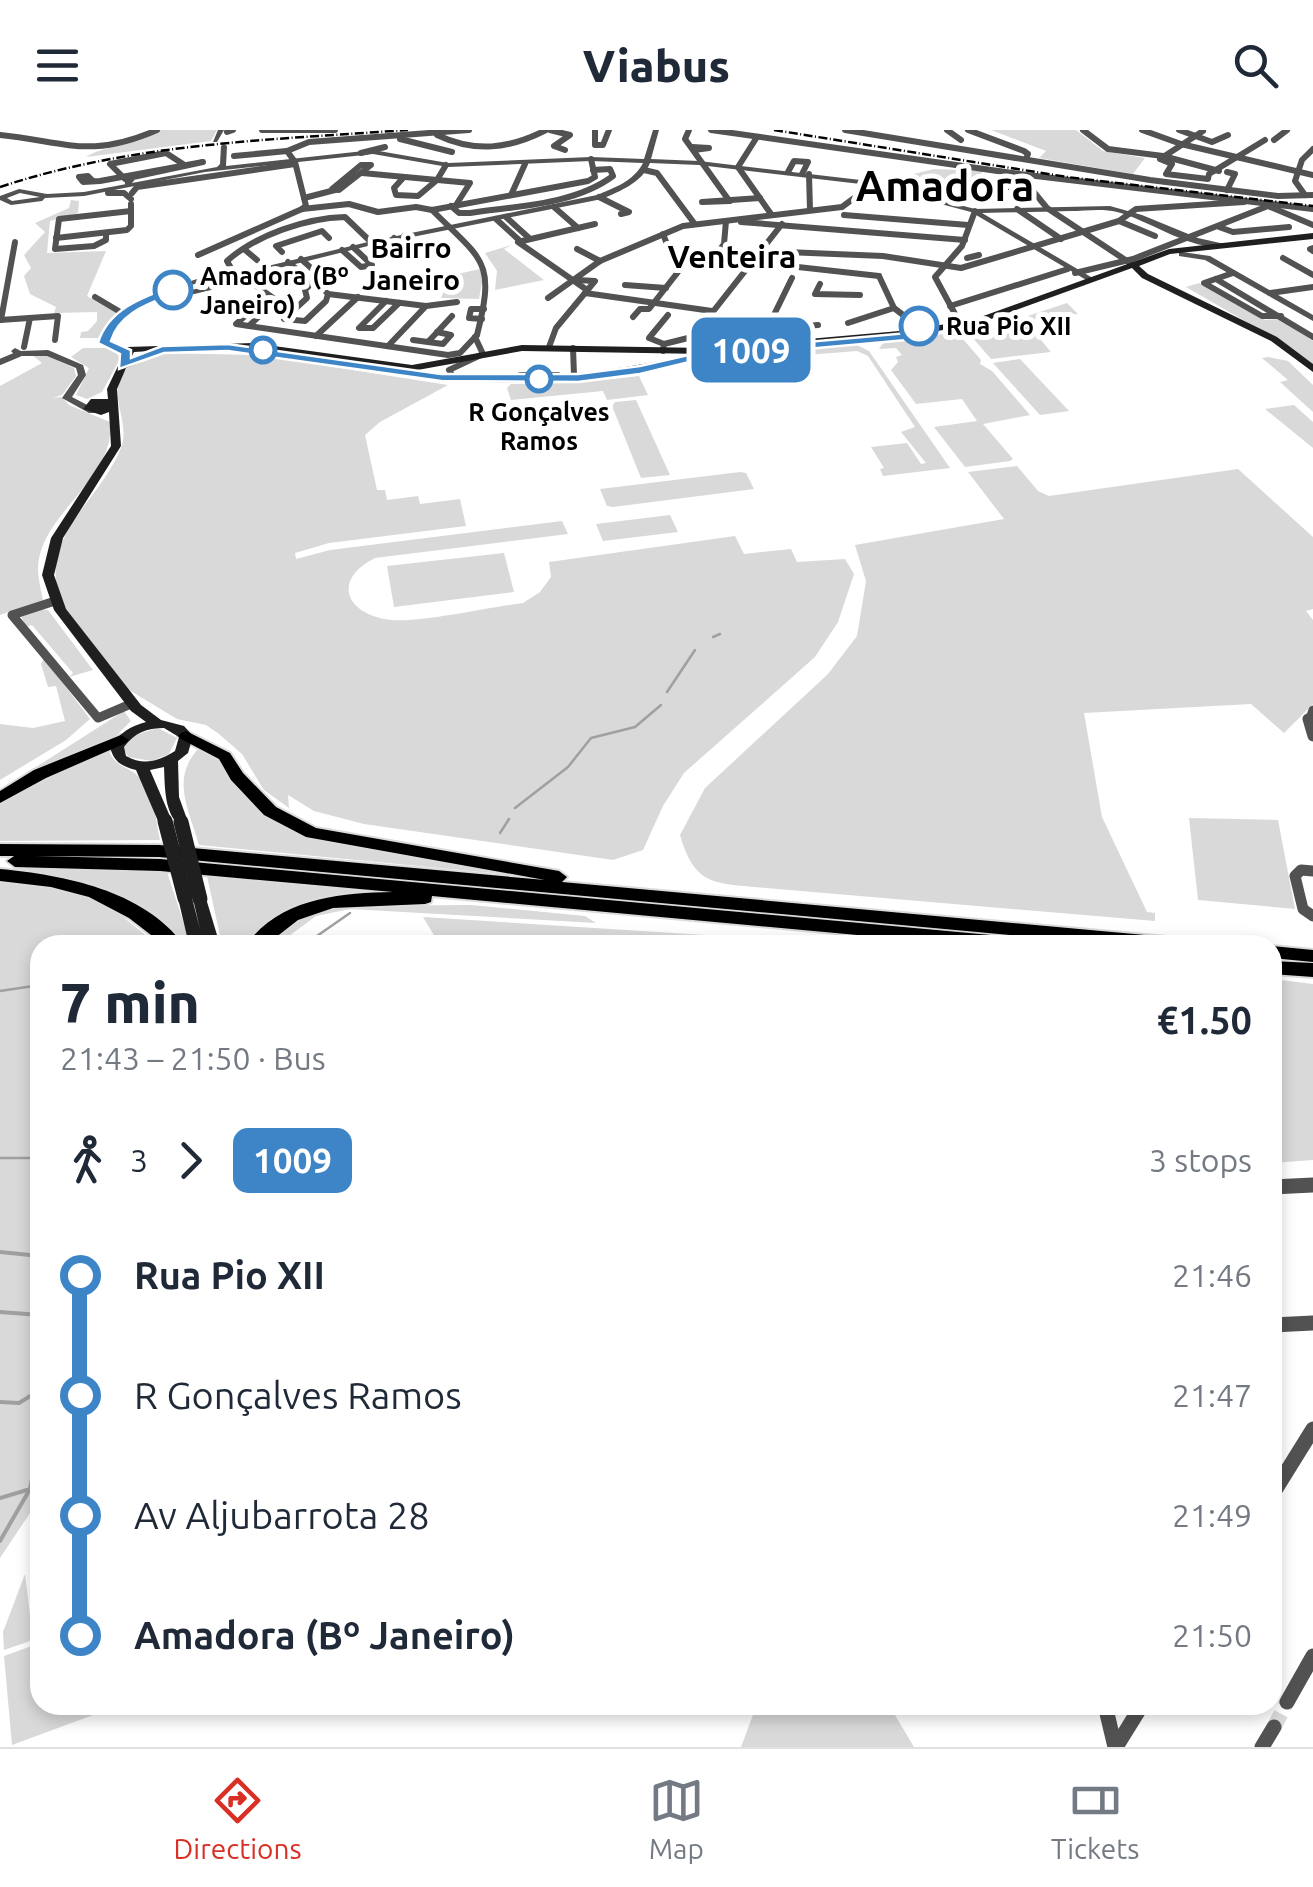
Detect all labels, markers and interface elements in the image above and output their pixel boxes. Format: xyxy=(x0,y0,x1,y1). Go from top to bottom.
icon: menu xyxy=(30,38,85,93)
icon: search xyxy=(1228,38,1283,93)
text: Viabus xyxy=(583,40,730,91)
district label: Amadora xyxy=(856,162,1034,209)
district label: Bairro Janeiro xyxy=(362,232,460,295)
district label: Venteira xyxy=(668,238,796,274)
place label: Amadora (Bº Janeiro) xyxy=(200,262,349,319)
marker: Amadora (Bº Janeiro) xyxy=(154,271,192,309)
marker: Rua Pio XII xyxy=(900,307,938,345)
place label: Rua Pio XII xyxy=(946,312,1072,340)
line badge: 1009 xyxy=(681,318,821,382)
text: 1009 xyxy=(712,330,790,370)
unlabelled marker xyxy=(250,337,276,363)
marker: R Gonçalves Ramos xyxy=(526,366,552,392)
place label: R Gonçalves Ramos xyxy=(468,398,610,455)
text: 7 min xyxy=(60,972,200,1033)
text: €1.50 xyxy=(1157,999,1252,1041)
text: 21:43 – 21:50 · Bus xyxy=(60,1040,326,1076)
icon: walk xyxy=(60,1133,115,1188)
icon: forward xyxy=(163,1133,218,1188)
text: 1009 xyxy=(253,1140,332,1180)
text: 3 xyxy=(130,1142,148,1178)
text: 3 stops xyxy=(1149,1142,1252,1178)
text: Rua Pio XII xyxy=(134,1254,325,1296)
text: 21:46 xyxy=(1172,1257,1252,1293)
text: R Gonçalves Ramos xyxy=(134,1374,462,1416)
text: 21:47 xyxy=(1172,1377,1252,1413)
text: Av Aljubarrota 28 xyxy=(134,1494,430,1536)
text: 21:49 xyxy=(1172,1497,1252,1533)
text: Amadora (Bº Janeiro) xyxy=(134,1614,515,1656)
text: 21:50 xyxy=(1172,1617,1252,1653)
tab: Directions xyxy=(174,1773,302,1864)
tab: Map xyxy=(649,1773,704,1864)
tab: Tickets xyxy=(1051,1773,1139,1864)

